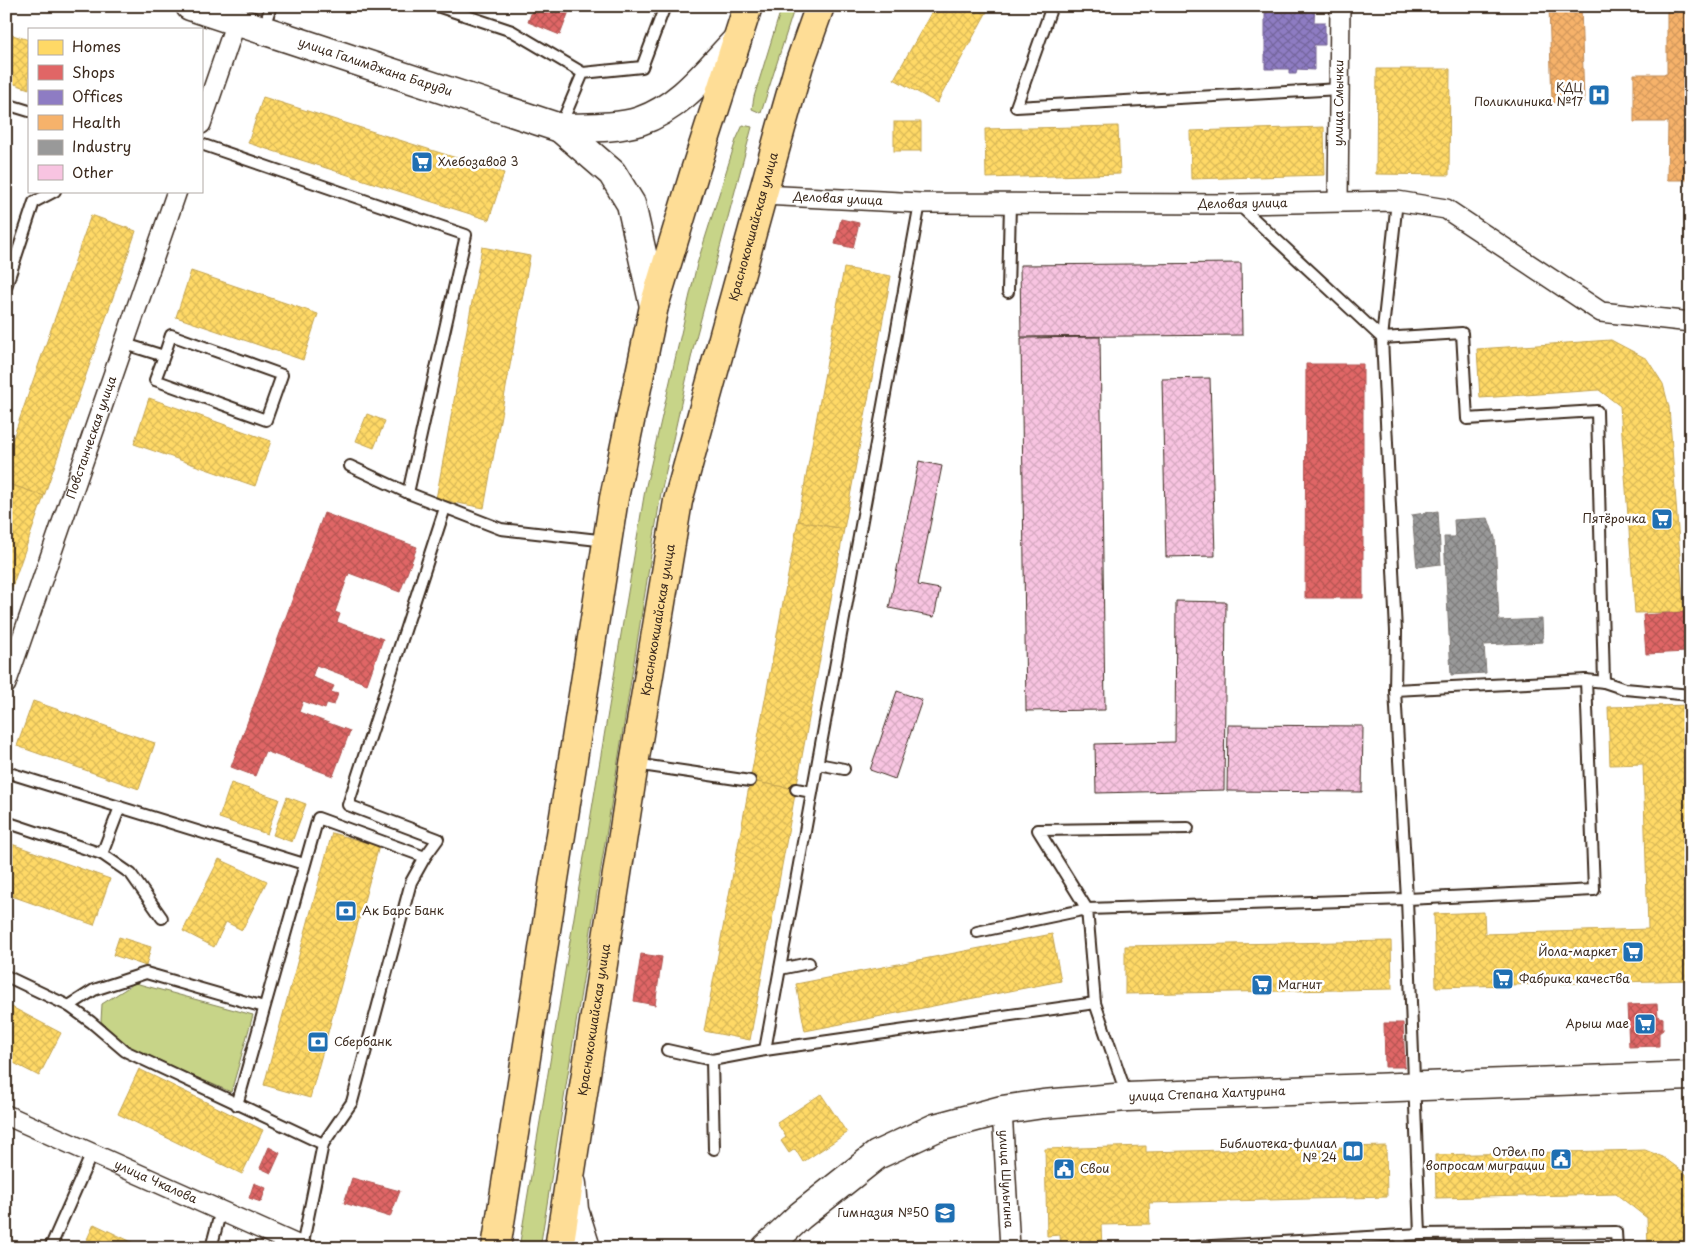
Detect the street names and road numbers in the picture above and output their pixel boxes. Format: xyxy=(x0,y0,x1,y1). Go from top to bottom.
street label: улица Галимджана Баруди xyxy=(296,32,455,100)
street label: улица Смычки xyxy=(1329,60,1347,146)
street label: Краснококшайская улица xyxy=(724,150,782,303)
street label: Деловая улица xyxy=(792,186,884,209)
street label: Деловая улица xyxy=(1197,193,1288,212)
street label: Повстанческая улица xyxy=(61,373,120,501)
street label: Краснококшайская улица xyxy=(636,542,679,697)
street label: Краснококшайская улица xyxy=(573,942,614,1097)
street label: улица Степана Халтурина xyxy=(1128,1081,1286,1105)
street label: улица Шульгина xyxy=(995,1129,1019,1229)
street label: улица Чкалова xyxy=(112,1155,201,1208)

